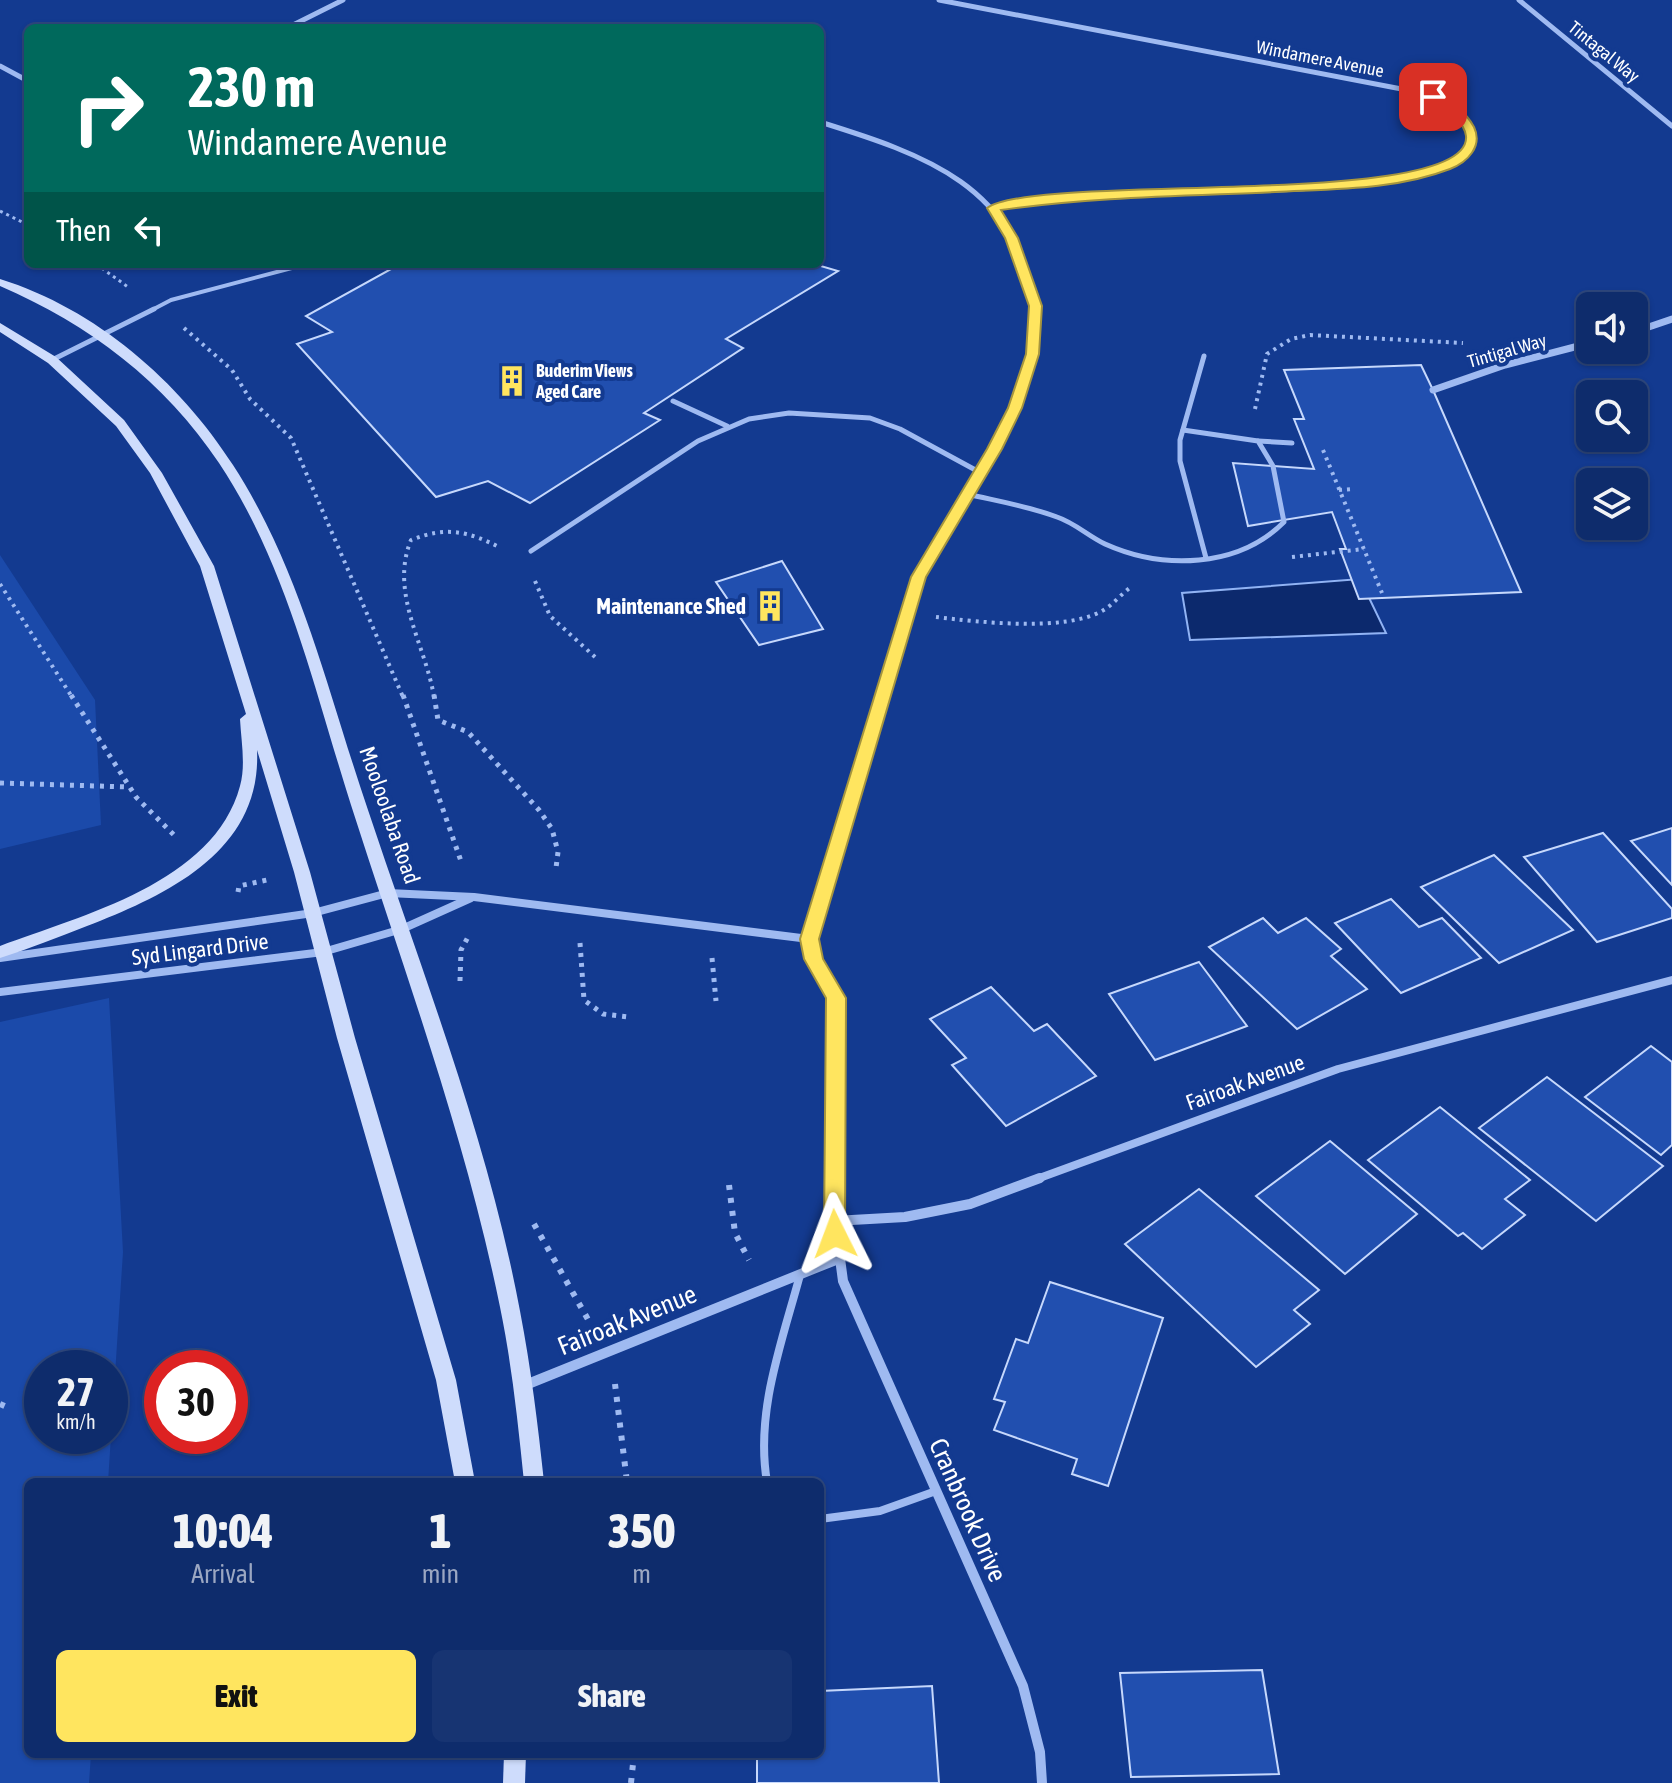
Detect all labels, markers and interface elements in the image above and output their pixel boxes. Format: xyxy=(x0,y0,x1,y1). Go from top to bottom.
street label: Tintagal Way xyxy=(1565,17,1644,87)
street label: Windamere Avenue xyxy=(1254,36,1386,81)
text: 230 m xyxy=(188,55,315,119)
icon: right xyxy=(56,56,160,160)
pin xyxy=(1399,63,1467,131)
icon: arrive xyxy=(1411,75,1455,119)
text: Windamere Avenue xyxy=(188,121,447,163)
icon: left xyxy=(127,208,171,252)
text: Then xyxy=(56,213,111,247)
map controls xyxy=(1576,292,1648,540)
button: sound xyxy=(1576,292,1648,364)
street label: Tintigal Way xyxy=(1465,329,1549,372)
place label: Buderim Views Aged Care xyxy=(535,360,634,402)
building icon: Buderim Views Aged Care xyxy=(495,364,529,398)
button: search xyxy=(1576,380,1648,452)
button: layers xyxy=(1576,468,1648,540)
building icon: Maintenance Shed xyxy=(753,589,787,623)
place label: Maintenance Shed xyxy=(596,593,746,619)
street label: Mooloolaba Road xyxy=(354,743,426,887)
street label: Syd Lingard Drive xyxy=(130,928,270,970)
street label: Fairoak Avenue xyxy=(1182,1049,1308,1115)
position arrow xyxy=(793,1192,877,1276)
street label: Fairoak Avenue xyxy=(553,1279,701,1361)
speed limit sign: 30 xyxy=(144,1350,248,1454)
text: 27 xyxy=(57,1369,95,1414)
text: km/h xyxy=(56,1410,96,1433)
street label: Cranbrook Drive xyxy=(923,1434,1013,1586)
text: 10:04 xyxy=(173,1503,273,1558)
text: 1 xyxy=(429,1503,452,1558)
text: 350 xyxy=(608,1503,675,1558)
text: Arrival xyxy=(191,1559,255,1589)
text: min xyxy=(422,1559,459,1589)
text: m xyxy=(632,1559,651,1589)
button: Exit xyxy=(56,1650,416,1742)
button: Share xyxy=(432,1650,792,1742)

